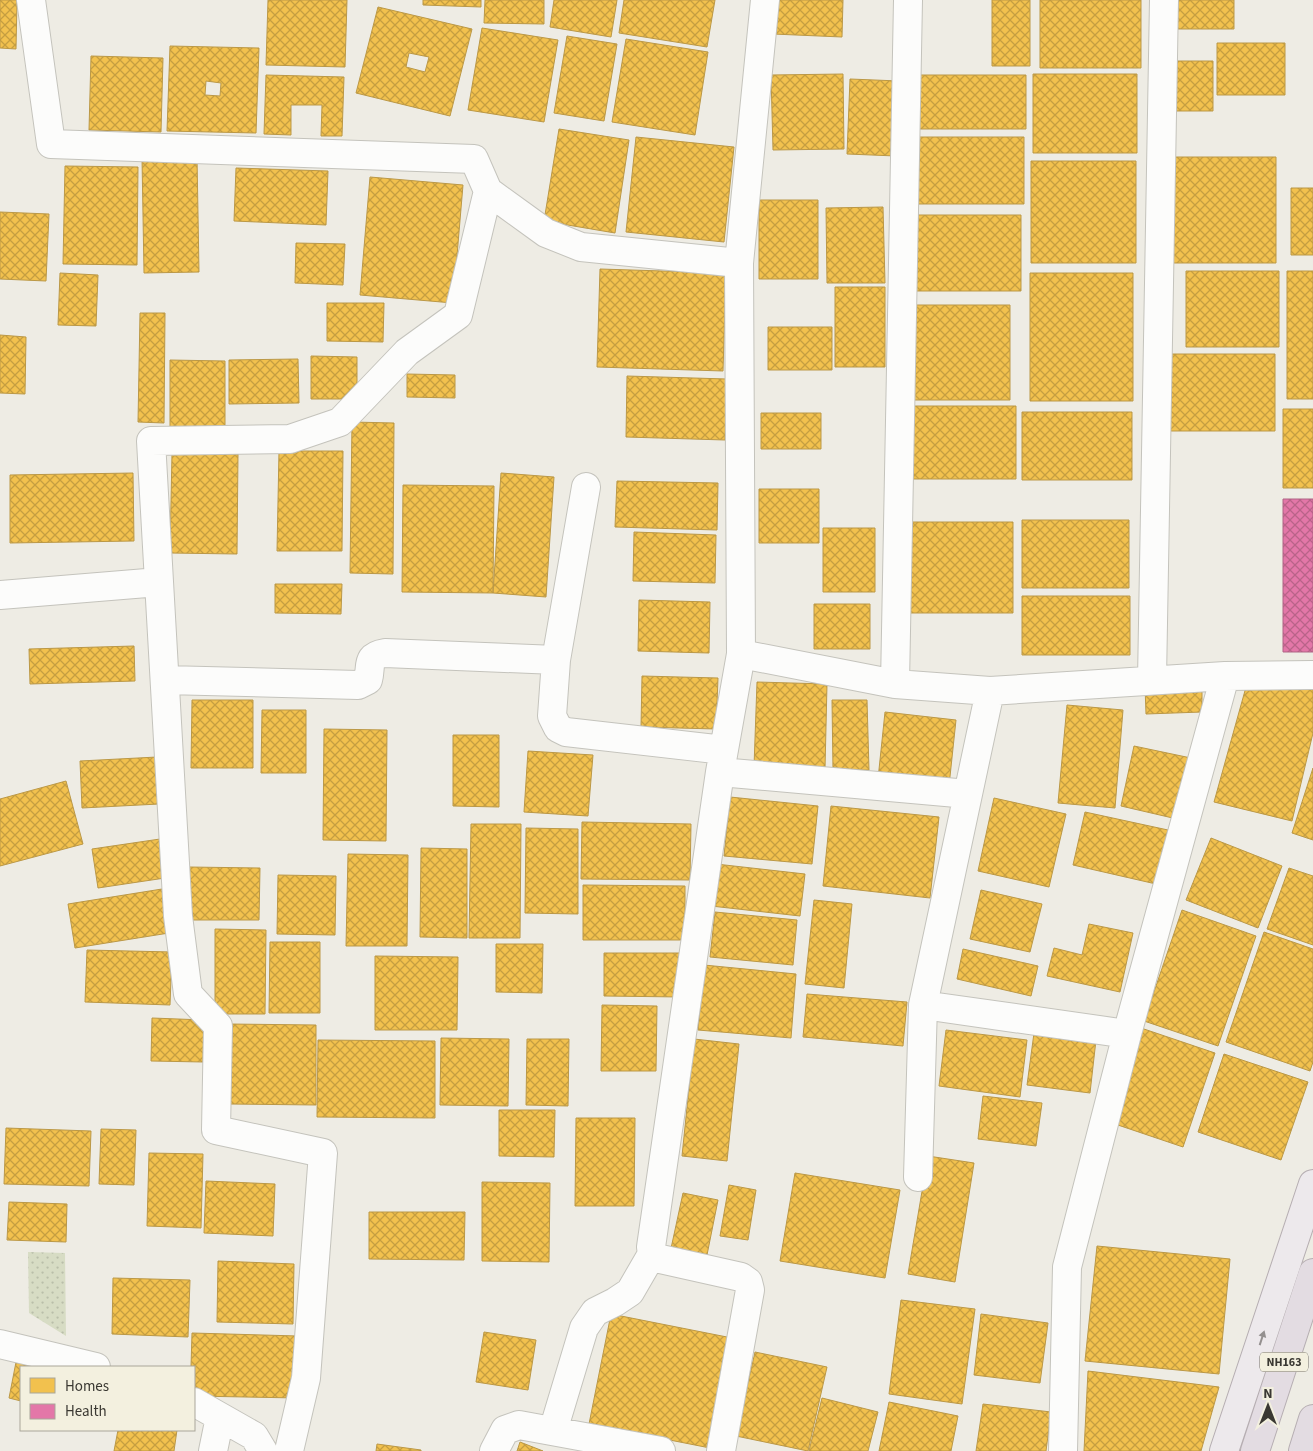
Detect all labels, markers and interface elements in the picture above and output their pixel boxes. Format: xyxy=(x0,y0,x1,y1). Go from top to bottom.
one-way arrow xyxy=(1259,1331,1266,1346)
road number: NH163 xyxy=(1260,1352,1308,1371)
legend xyxy=(20,1366,195,1431)
text: Homes xyxy=(65,1376,109,1397)
north arrow xyxy=(1243,1381,1293,1431)
text: N xyxy=(1263,1384,1273,1404)
text: Health xyxy=(65,1401,107,1422)

